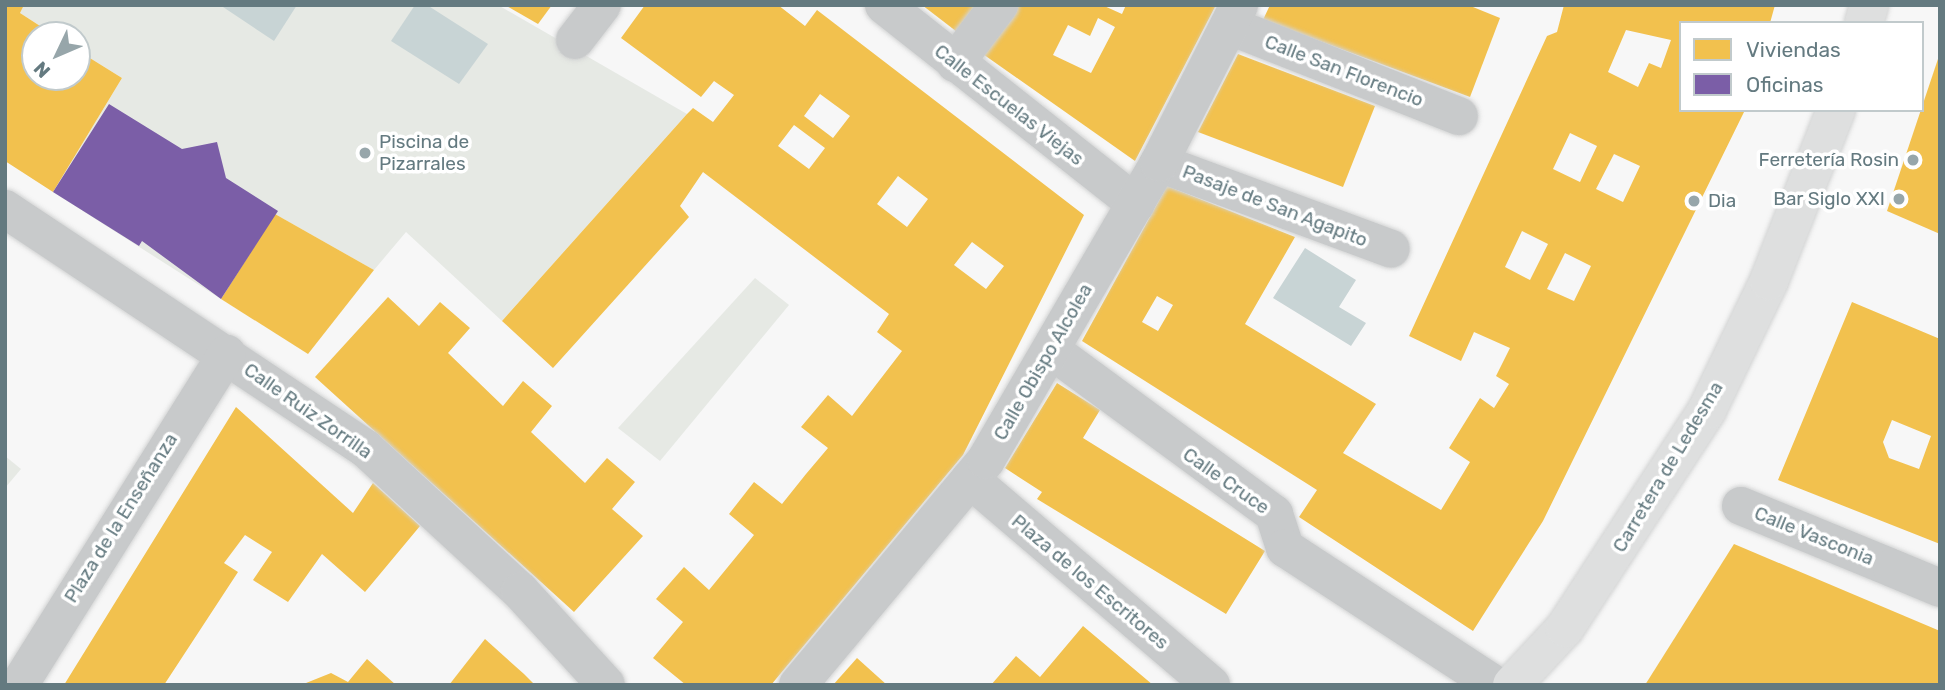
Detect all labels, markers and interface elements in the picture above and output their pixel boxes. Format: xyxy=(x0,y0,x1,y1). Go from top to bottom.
north arrow xyxy=(21,21,91,91)
legend xyxy=(1679,21,1924,112)
street label: Calle San Florencio xyxy=(1262,30,1426,112)
text: Viviendas xyxy=(1746,37,1841,62)
street label: Calle Escuelas Viejas xyxy=(930,40,1088,170)
text: N xyxy=(29,57,55,82)
text: Oficinas xyxy=(1746,72,1823,97)
place label: Piscina de Pizarrales xyxy=(379,131,469,175)
marker: Piscina de Pizarrales xyxy=(357,145,373,161)
place label: Ferretería Rosin xyxy=(1759,149,1899,171)
marker: Ferretería Rosin xyxy=(1905,152,1921,168)
street label: Pasaje de San Agapito xyxy=(1179,160,1371,252)
place label: Bar Siglo XXI xyxy=(1773,188,1885,210)
place label: Dia xyxy=(1708,190,1736,212)
marker: Bar Siglo XXI xyxy=(1891,191,1907,207)
marker: Dia xyxy=(1686,193,1702,209)
street label: Calle Obispo Alcolea xyxy=(989,279,1097,445)
street label: Calle Ruiz Zorrilla xyxy=(240,358,376,464)
street label: Carretera de Ledesma xyxy=(1608,378,1728,556)
street label: Plaza de la Enseñanza xyxy=(60,429,182,607)
street label: Calle Cruce xyxy=(1178,443,1274,519)
street label: Calle Vasconia xyxy=(1751,502,1877,570)
street label: Plaza de los Escritores xyxy=(1007,510,1173,654)

